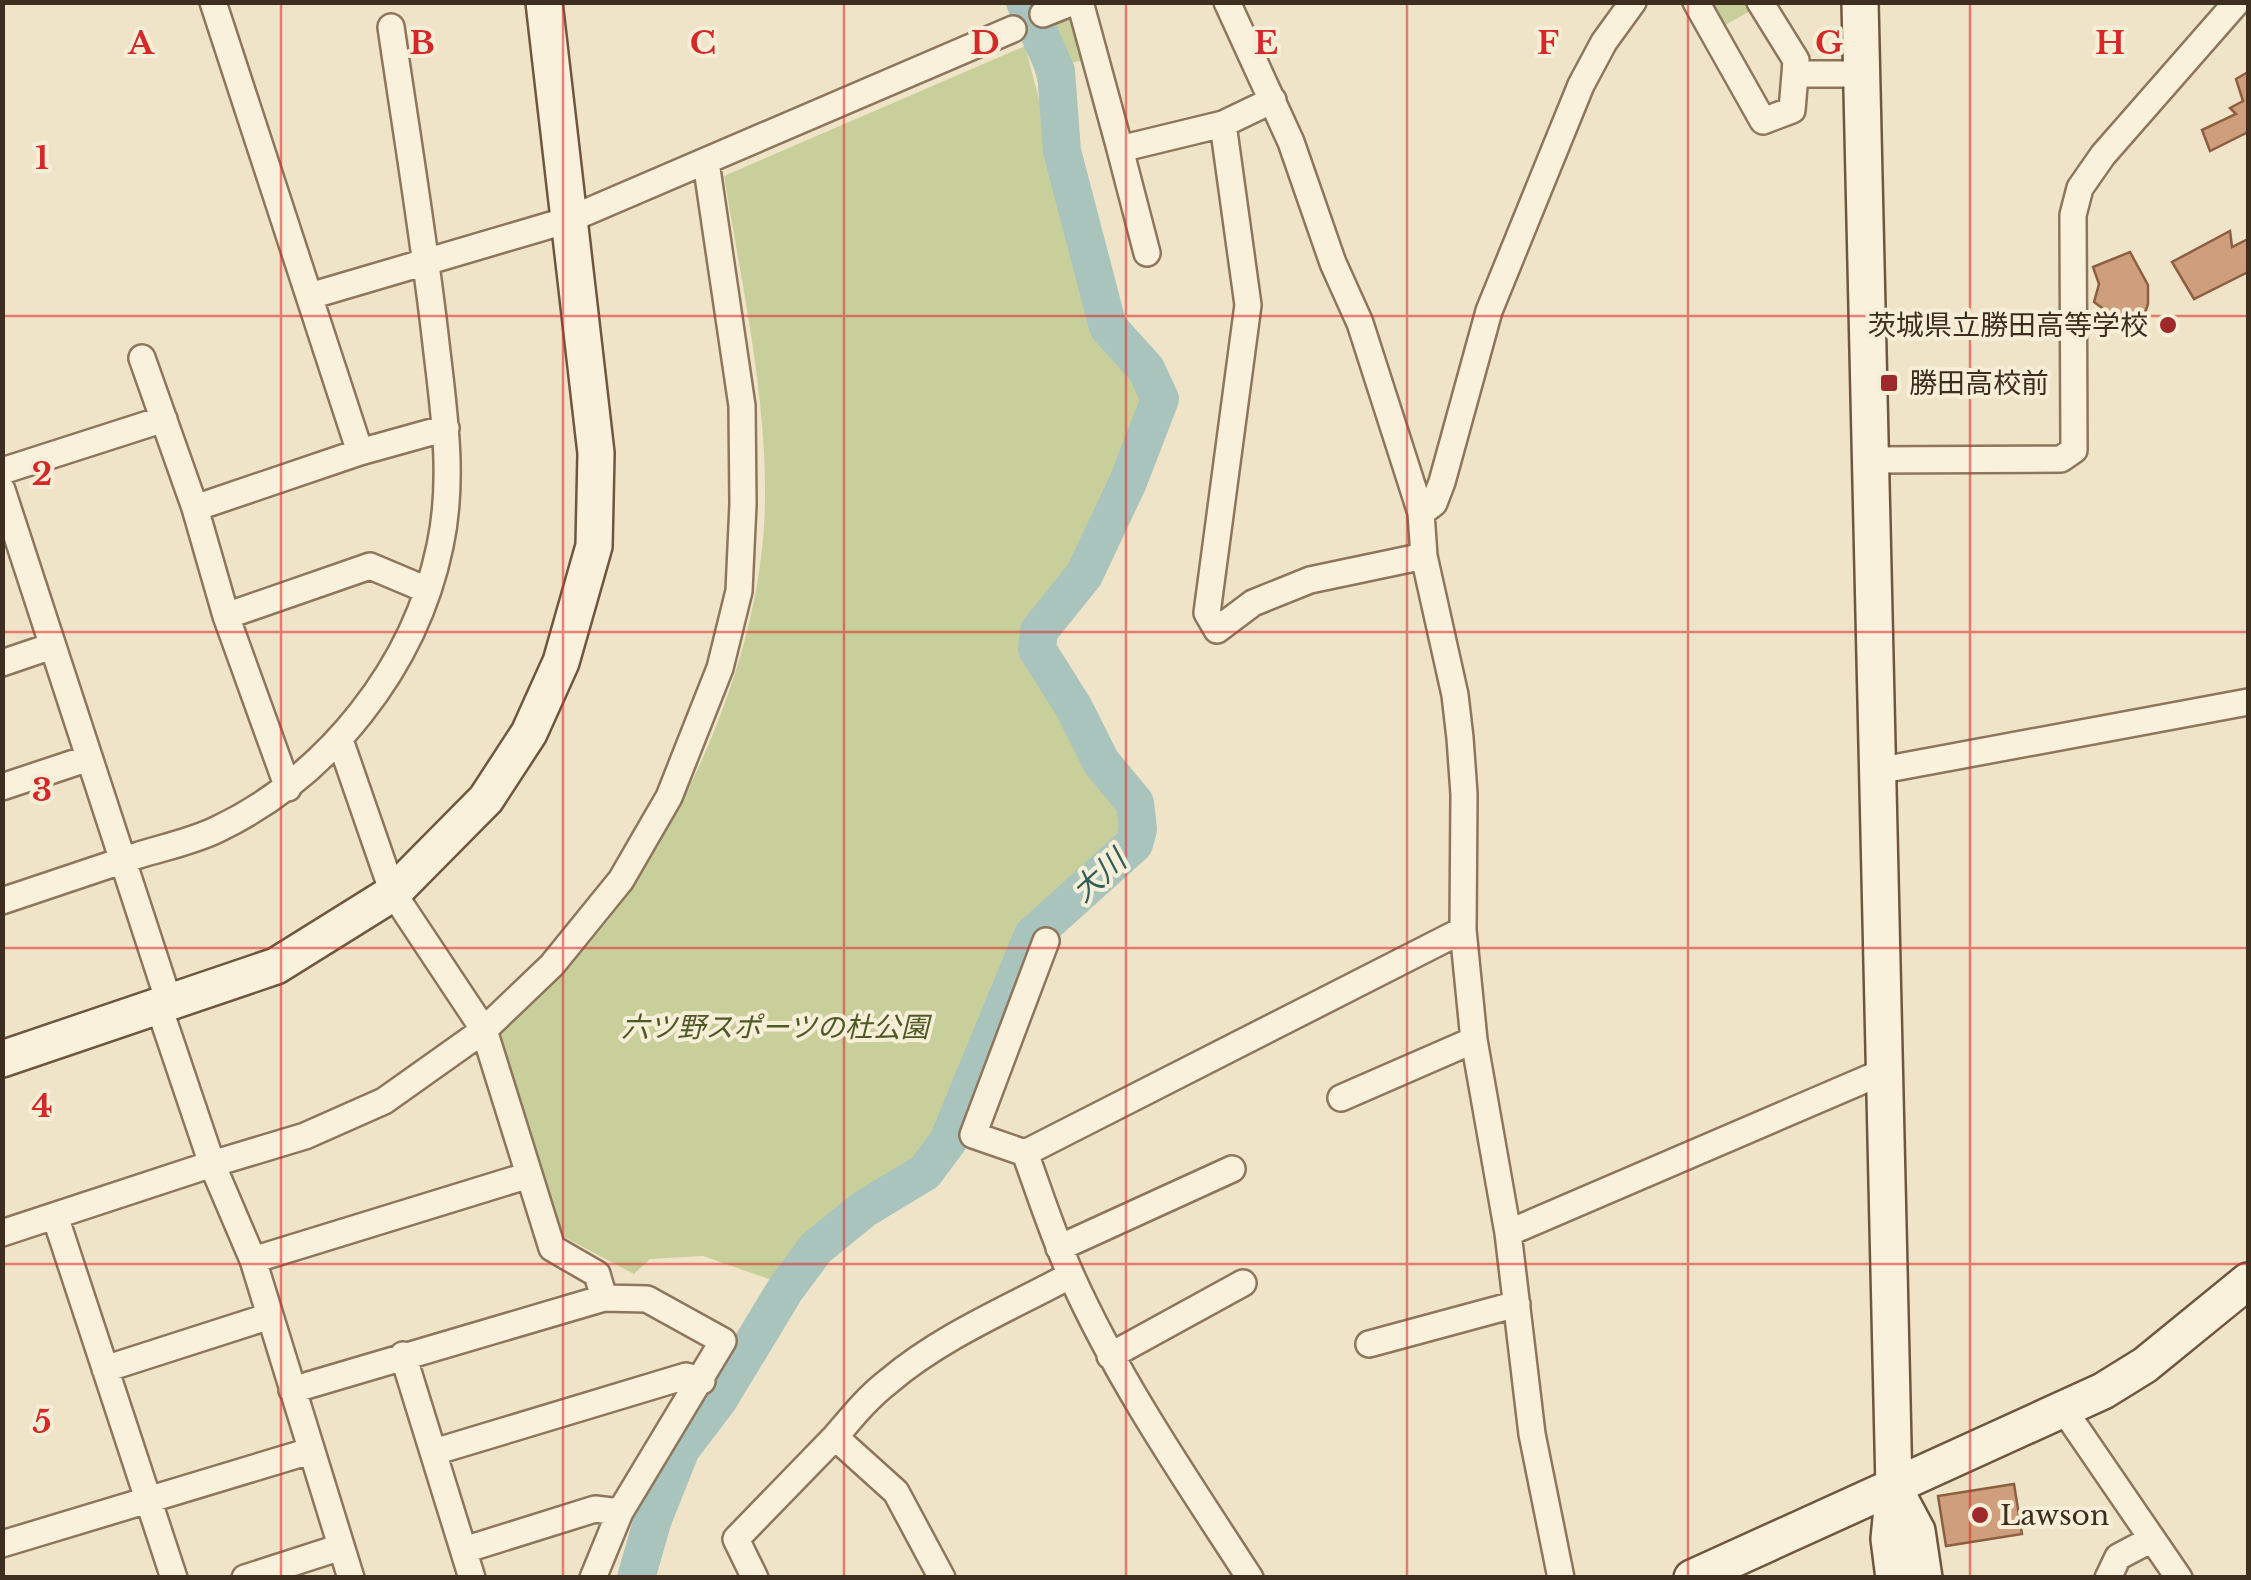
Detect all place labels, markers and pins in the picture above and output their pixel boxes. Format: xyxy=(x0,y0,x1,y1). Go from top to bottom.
place label: 茨城県立勝田高等学校 xyxy=(1868,308,2148,343)
marker: 茨城県立勝田高等学校 xyxy=(2157,314,2179,336)
place label: 勝田高校前 xyxy=(1909,366,2049,401)
marker: 勝田高校前 xyxy=(1878,372,1900,394)
place label: Lawson xyxy=(2000,1498,2109,1533)
marker: Lawson xyxy=(1969,1504,1991,1526)

